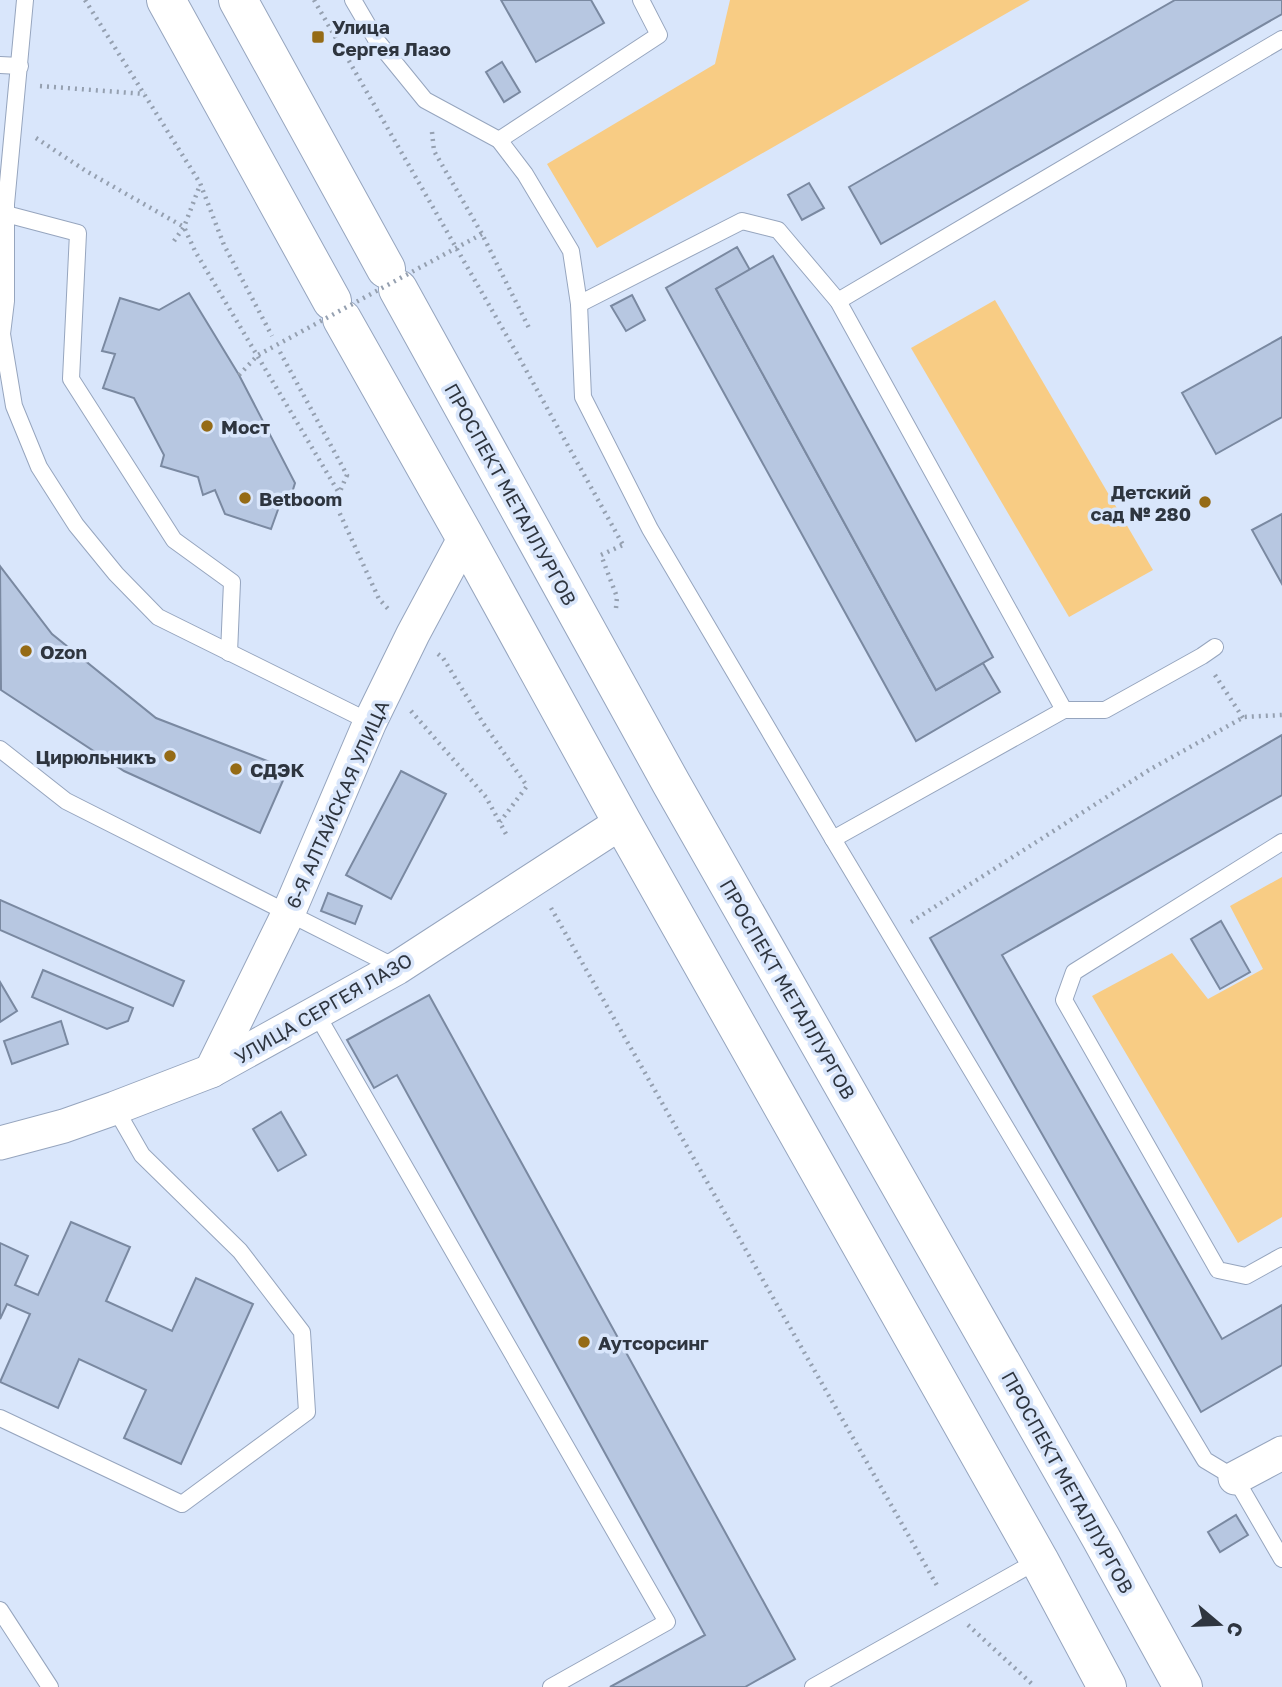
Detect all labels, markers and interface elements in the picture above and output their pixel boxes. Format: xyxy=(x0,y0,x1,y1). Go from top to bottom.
place label: Улица Сергея Лазо xyxy=(332,15,451,60)
marker: Улица Сергея Лазо xyxy=(310,29,326,45)
street label: ПРОСПЕКТ МЕТАЛЛУРГОВ xyxy=(440,379,582,609)
place label: Мост xyxy=(221,415,270,438)
marker: Мост xyxy=(199,418,215,434)
place label: Детский сад № 280 xyxy=(1090,480,1191,525)
place label: Betboom xyxy=(259,487,342,510)
marker: Betboom xyxy=(237,490,253,506)
marker: Детский сад № 280 xyxy=(1197,494,1213,510)
place label: Ozon xyxy=(40,640,87,663)
marker: Ozon xyxy=(18,643,34,659)
street label: 6-Я АЛТАЙСКАЯ УЛИЦА xyxy=(281,696,393,912)
place label: Цирюльникъ xyxy=(36,745,156,768)
marker: Цирюльникъ xyxy=(162,748,178,764)
place label: СДЭК xyxy=(250,758,305,781)
marker: СДЭК xyxy=(228,761,244,777)
street label: ПРОСПЕКТ МЕТАЛЛУРГОВ xyxy=(715,875,861,1103)
street label: УЛИЦА СЕРГЕЯ ЛАЗО xyxy=(230,948,416,1068)
place label: Аутсорсинг xyxy=(598,1331,709,1354)
marker: Аутсорсинг xyxy=(576,1334,592,1350)
street label: ПРОСПЕКТ МЕТАЛЛУРГОВ xyxy=(997,1367,1139,1597)
north arrow xyxy=(1184,1589,1254,1659)
text: С xyxy=(1222,1620,1249,1640)

